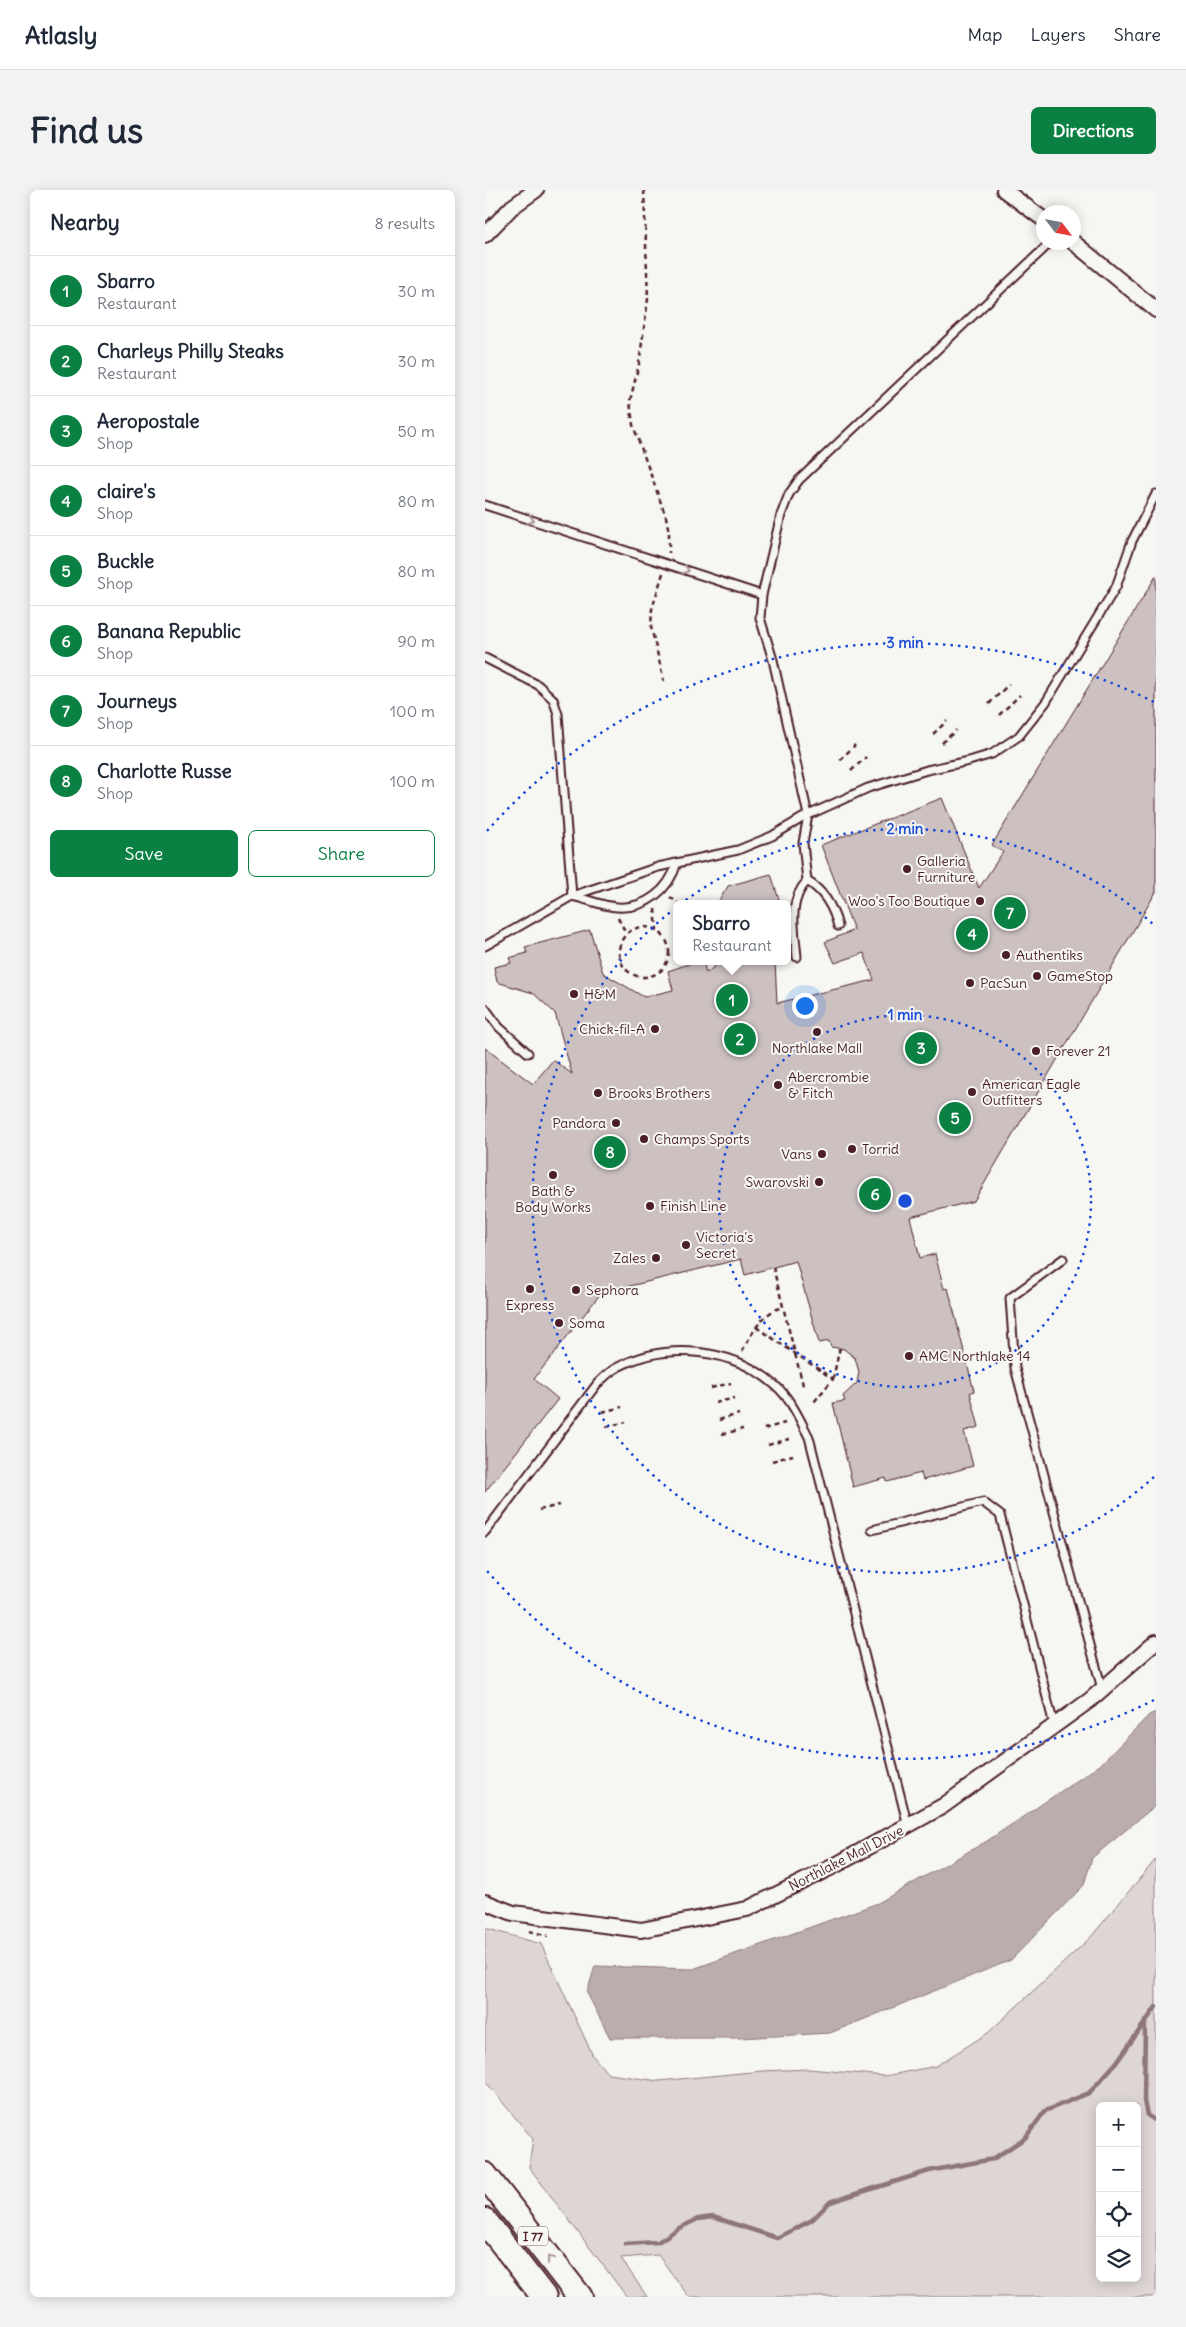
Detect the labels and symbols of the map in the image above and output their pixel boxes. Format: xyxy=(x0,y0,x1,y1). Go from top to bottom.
north arrow xyxy=(1036,205,1081,250)
one-way arrow xyxy=(527,514,535,524)
one-way arrow xyxy=(681,565,689,575)
text: 3 min xyxy=(886,633,924,652)
text: 2 min xyxy=(887,819,924,838)
place label: Galleria Furniture xyxy=(917,852,975,886)
marker: Galleria Furniture xyxy=(901,863,913,875)
place label: Woo's Too Boutique xyxy=(848,892,970,910)
pin: 7 xyxy=(994,894,1026,932)
marker: Woo's Too Boutique xyxy=(974,895,986,907)
pin: 4 xyxy=(956,915,988,953)
place label: Authentiks xyxy=(1016,946,1083,964)
marker: Authentiks xyxy=(1000,949,1012,961)
place label: GameStop xyxy=(1047,967,1113,985)
marker: GameStop xyxy=(1031,970,1043,982)
place label: PacSun xyxy=(980,974,1027,992)
marker: PacSun xyxy=(964,977,976,989)
pin: 1 xyxy=(716,981,748,1019)
place label: H&M xyxy=(584,985,616,1003)
marker: H&M xyxy=(568,988,580,1000)
your location xyxy=(792,993,818,1019)
text: 1 min xyxy=(888,1005,923,1024)
place label: Chick-fil-A xyxy=(579,1020,645,1038)
pin: 2 xyxy=(724,1020,756,1058)
marker: Chick-fil-A xyxy=(649,1023,661,1035)
marker: Northlake Mall xyxy=(811,1026,823,1038)
pin: 3 xyxy=(905,1029,937,1067)
place label: Northlake Mall xyxy=(772,1039,862,1057)
place label: Forever 21 xyxy=(1046,1042,1111,1060)
marker: Forever 21 xyxy=(1030,1045,1042,1057)
place label: Abercrombie & Fitch xyxy=(788,1068,869,1102)
place label: American Eagle Outfitters xyxy=(982,1075,1081,1109)
marker: Abercrombie & Fitch xyxy=(772,1079,784,1091)
place label: Brooks Brothers xyxy=(608,1084,710,1102)
marker: American Eagle Outfitters xyxy=(966,1086,978,1098)
marker: Brooks Brothers xyxy=(592,1087,604,1099)
pin: 5 xyxy=(939,1099,971,1137)
place label: Pandora xyxy=(552,1114,606,1132)
marker: Pandora xyxy=(610,1117,622,1129)
place label: Champs Sports xyxy=(654,1130,750,1148)
pin: 8 xyxy=(594,1133,626,1171)
marker: Champs Sports xyxy=(638,1133,650,1145)
place label: Torrid xyxy=(862,1140,899,1158)
marker: Torrid xyxy=(846,1143,858,1155)
place label: Vans xyxy=(781,1145,812,1163)
marker: Vans xyxy=(816,1148,828,1160)
marker: Bath & Body Works xyxy=(547,1169,559,1181)
place label: Swarovski xyxy=(745,1173,809,1191)
pin: 6 xyxy=(859,1175,891,1213)
marker: Swarovski xyxy=(813,1176,825,1188)
place label: Bath & Body Works xyxy=(515,1182,591,1216)
centre of rings xyxy=(896,1192,914,1210)
place label: Finish Line xyxy=(660,1197,727,1215)
marker: Finish Line xyxy=(644,1200,656,1212)
place label: Victoria's Secret xyxy=(696,1228,753,1262)
marker: Victoria's Secret xyxy=(680,1239,692,1251)
place label: Zales xyxy=(613,1249,646,1267)
marker: Zales xyxy=(650,1252,662,1264)
place label: Sephora xyxy=(586,1281,639,1299)
marker: Express xyxy=(524,1283,536,1295)
marker: Sephora xyxy=(570,1284,582,1296)
place label: Express xyxy=(506,1296,554,1314)
place label: Soma xyxy=(569,1314,605,1332)
marker: Soma xyxy=(553,1317,565,1329)
place label: AMC Northlake 14 xyxy=(919,1347,1031,1365)
marker: AMC Northlake 14 xyxy=(903,1350,915,1362)
street label: Northlake Mall Drive xyxy=(785,1821,907,1895)
road number: I 77 xyxy=(518,2226,548,2246)
one-way arrow xyxy=(547,2255,556,2264)

